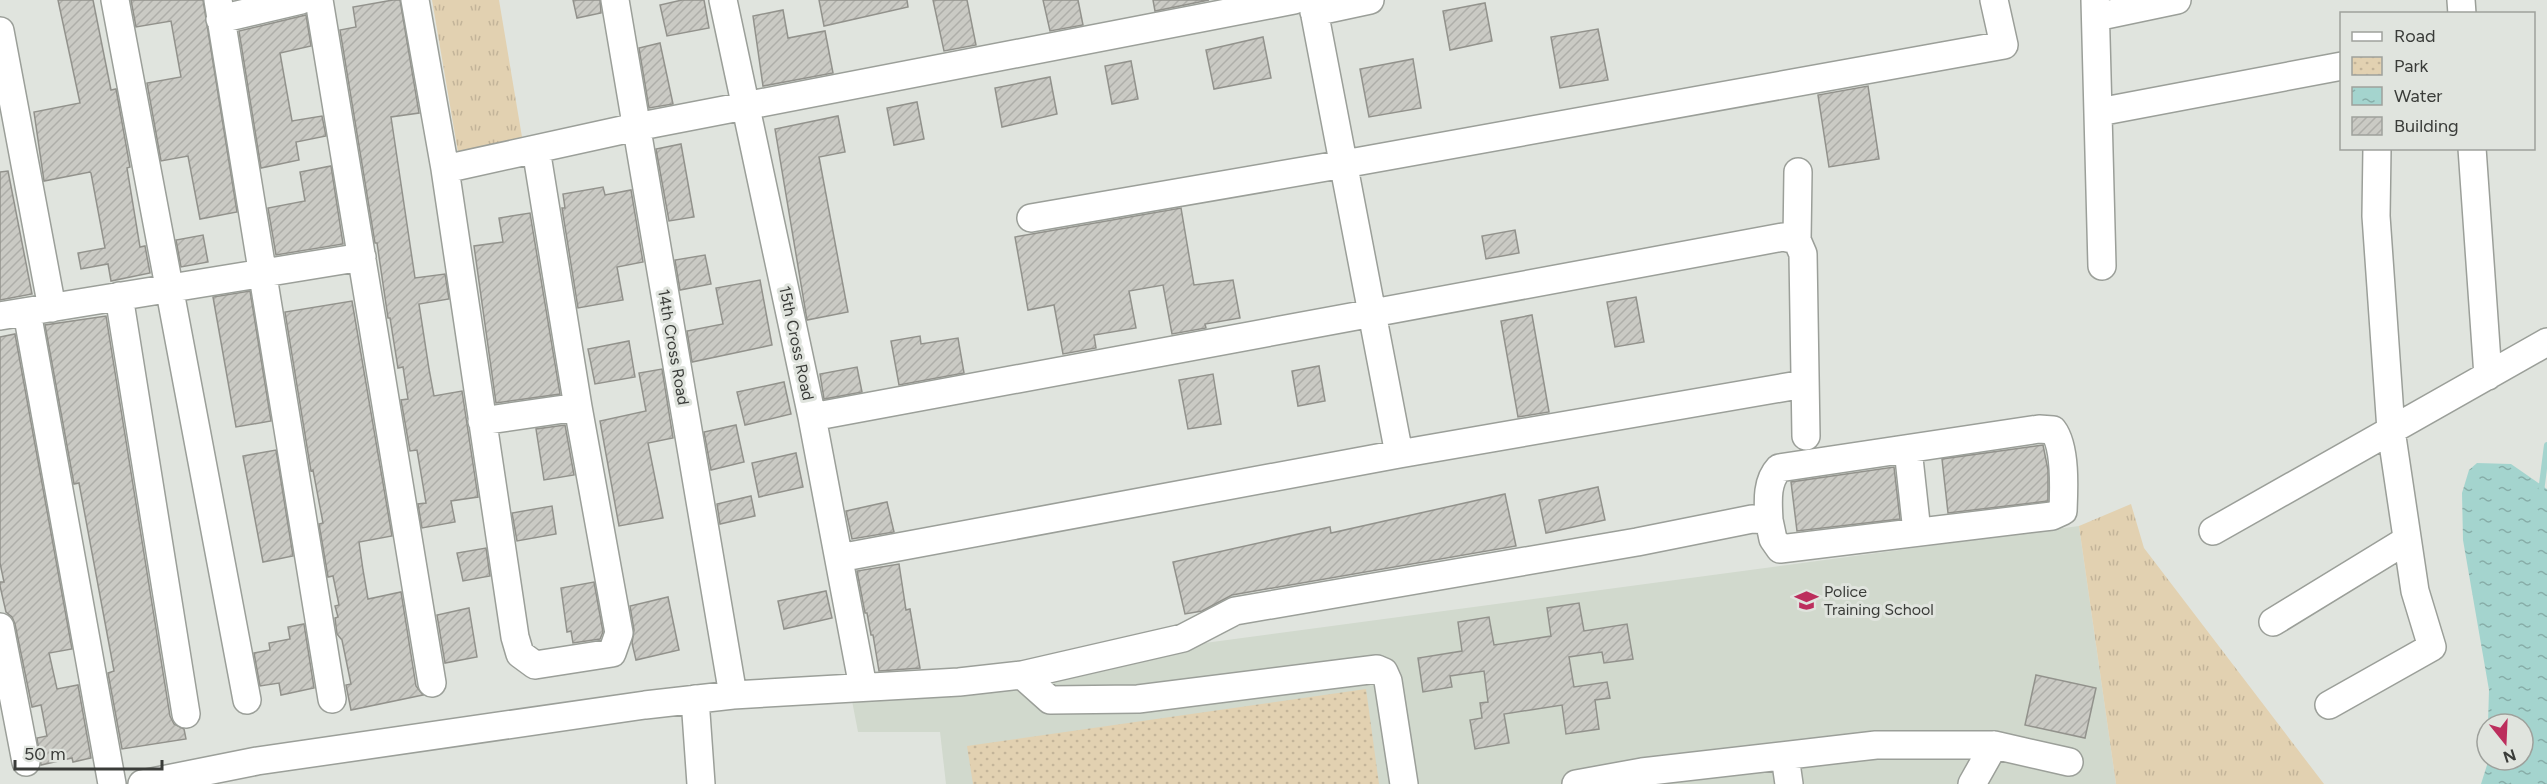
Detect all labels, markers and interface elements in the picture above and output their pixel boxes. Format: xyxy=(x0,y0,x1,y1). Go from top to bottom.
legend xyxy=(2340,12,2535,150)
text: Road xyxy=(2394,25,2435,47)
text: Park xyxy=(2394,55,2429,77)
text: Water xyxy=(2394,85,2442,107)
text: Building xyxy=(2394,115,2459,137)
street label: 15th Cross Road xyxy=(775,284,818,402)
street label: 14th Cross Road xyxy=(654,288,693,407)
place label: Police Training School xyxy=(1824,582,1934,619)
school or university icon: Police Training School xyxy=(1793,587,1819,613)
north arrow xyxy=(2475,712,2535,772)
scale bar xyxy=(15,733,162,771)
text: 50 m xyxy=(24,743,66,765)
text: N xyxy=(2501,745,2518,767)

